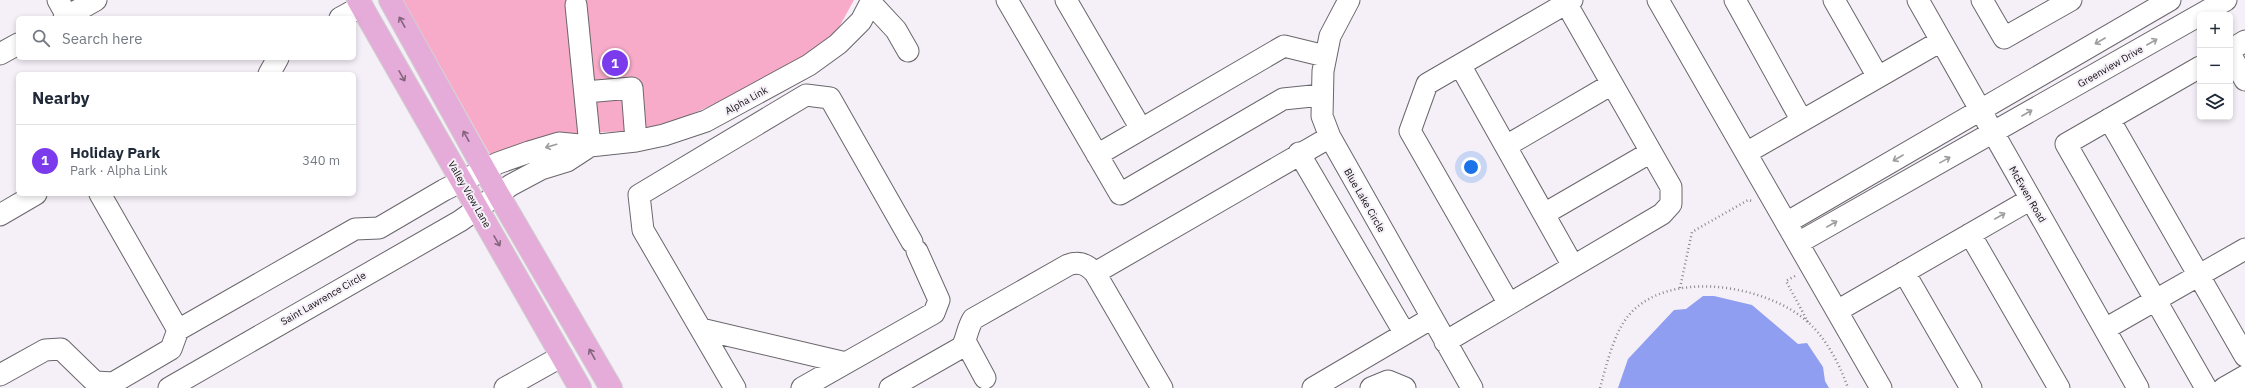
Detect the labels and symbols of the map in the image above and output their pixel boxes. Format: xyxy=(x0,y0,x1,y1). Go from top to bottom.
one-way arrow xyxy=(398,17,406,29)
one-way arrow xyxy=(2094,37,2106,45)
one-way arrow xyxy=(2146,38,2158,46)
street label: Greenview Drive xyxy=(2075,42,2146,90)
pin: 1 xyxy=(602,48,628,78)
one-way arrow xyxy=(399,70,407,82)
street label: Alpha Link xyxy=(723,83,770,117)
one-way arrow xyxy=(2021,109,2033,117)
one-way arrow xyxy=(462,130,469,142)
one-way arrow xyxy=(545,143,558,150)
one-way arrow xyxy=(1892,154,1904,162)
one-way arrow xyxy=(1939,156,1951,164)
your location xyxy=(1461,157,1481,177)
street label: Valley View Lane xyxy=(445,159,494,230)
street label: McEwen Road xyxy=(2006,164,2049,225)
street label: Blue Lake Circle xyxy=(1341,166,1388,235)
one-way arrow xyxy=(1994,212,2006,220)
one-way arrow xyxy=(1826,220,1838,227)
one-way arrow xyxy=(493,235,501,247)
street label: Saint Lawrence Circle xyxy=(278,268,369,328)
one-way arrow xyxy=(588,348,596,360)

